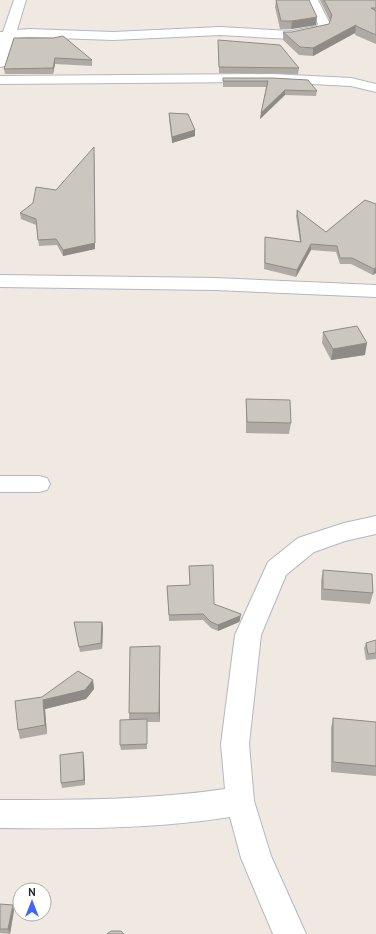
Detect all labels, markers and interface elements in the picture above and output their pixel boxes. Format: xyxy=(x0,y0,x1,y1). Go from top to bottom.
north arrow xyxy=(12,882,52,922)
text: N xyxy=(28,886,36,900)

